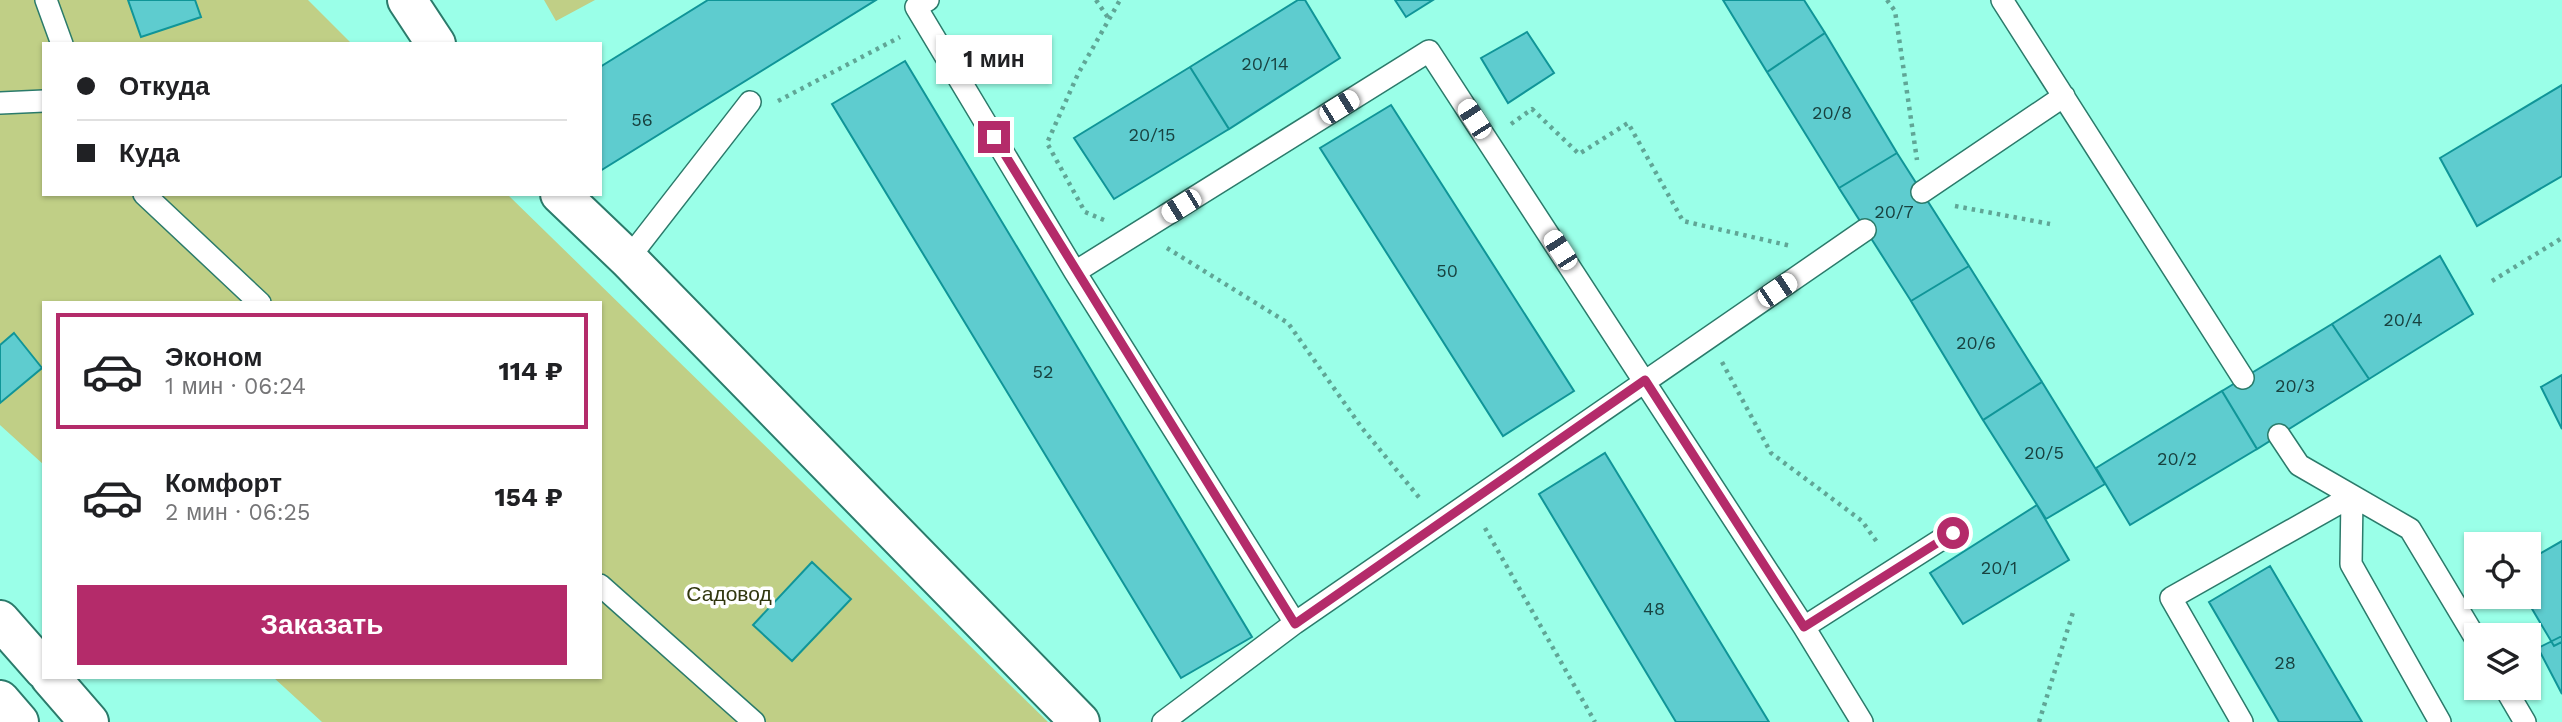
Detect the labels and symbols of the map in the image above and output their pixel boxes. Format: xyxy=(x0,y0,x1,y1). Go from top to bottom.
callout: 1 мин xyxy=(936,36,1052,85)
house number: 20/14 xyxy=(1241,53,1289,74)
car xyxy=(1316,87,1363,127)
car xyxy=(1454,96,1495,142)
house number: 20/8 xyxy=(1812,102,1852,123)
house number: 56 xyxy=(631,109,653,130)
route end xyxy=(978,121,1010,153)
house number: 20/15 xyxy=(1129,124,1175,145)
car xyxy=(1158,186,1205,226)
house number: 20/7 xyxy=(1874,201,1914,222)
car xyxy=(1540,227,1581,273)
house number: 50 xyxy=(1436,260,1458,281)
car xyxy=(1754,270,1801,310)
house number: 20/4 xyxy=(2383,309,2423,330)
house number: 20/6 xyxy=(1956,332,1996,353)
house number: 52 xyxy=(1033,361,1053,382)
house number: 20/3 xyxy=(2275,375,2315,396)
house number: 20/5 xyxy=(2024,442,2064,463)
house number: 20/2 xyxy=(2157,448,2197,469)
route start xyxy=(1937,517,1969,549)
house number: 20/1 xyxy=(1981,557,2017,578)
park label: Садовод xyxy=(686,581,772,606)
house number: 48 xyxy=(1643,598,1665,619)
house number: 28 xyxy=(2274,652,2296,673)

